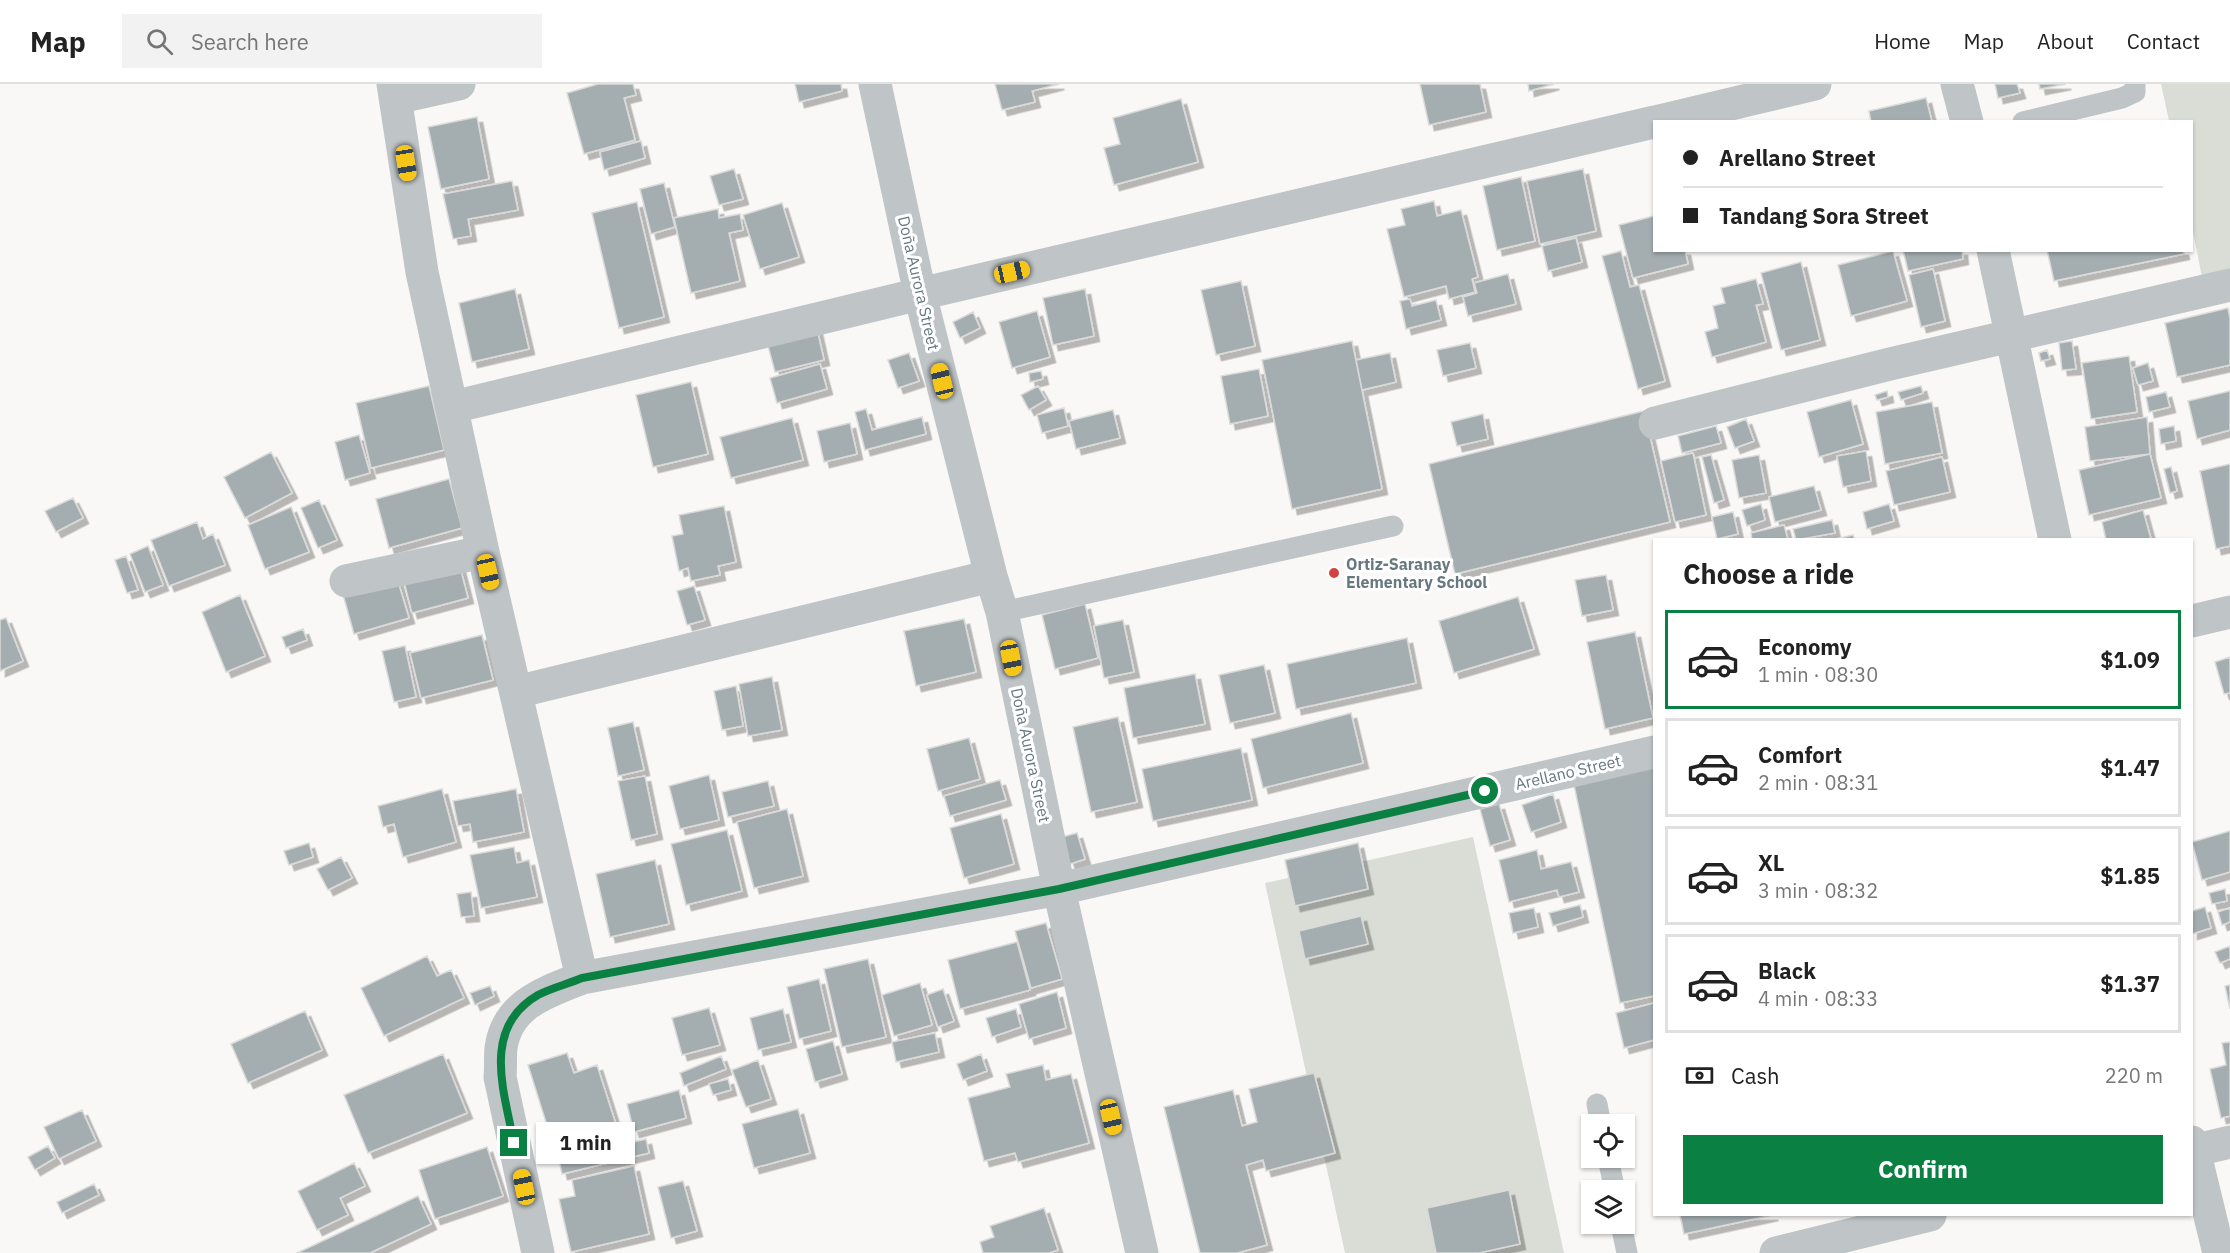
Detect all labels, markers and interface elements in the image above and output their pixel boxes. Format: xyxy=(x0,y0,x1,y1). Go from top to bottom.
search box xyxy=(122,14,542,68)
text: Map xyxy=(30,23,86,60)
icon: search xyxy=(143,25,176,58)
text: Search here xyxy=(191,27,309,56)
text: Home xyxy=(1874,27,1931,55)
text: Map xyxy=(1964,27,2004,55)
text: About xyxy=(2037,27,2094,55)
text: Contact xyxy=(2127,27,2200,55)
text: Arellano Street xyxy=(1719,143,1876,172)
car xyxy=(394,144,418,182)
text: Tandang Sora Street xyxy=(1719,201,1929,230)
street label: Doña Aurora Street xyxy=(894,214,944,352)
car xyxy=(992,259,1032,285)
car xyxy=(929,361,955,401)
car xyxy=(475,552,501,592)
place label: Ortiz-Saranay Elementary School xyxy=(1346,554,1487,592)
text: Choose a ride xyxy=(1683,556,1854,591)
marker: Ortiz-Saranay Elementary School xyxy=(1327,566,1341,580)
text: Economy xyxy=(1758,632,1852,661)
icon: car xyxy=(1686,633,1740,687)
car xyxy=(999,639,1023,677)
text: $1.09 xyxy=(2100,645,2160,674)
text: 1 min · 08:30 xyxy=(1758,661,1878,688)
street label: Doña Aurora Street xyxy=(1007,686,1055,824)
text: Comfort xyxy=(1758,740,1842,769)
icon: car xyxy=(1686,741,1740,795)
street label: Arellano Street xyxy=(1513,750,1623,794)
text: $1.47 xyxy=(2100,753,2160,782)
text: 2 min · 08:31 xyxy=(1758,769,1878,796)
route start xyxy=(1471,777,1498,804)
text: XL xyxy=(1758,848,1784,877)
icon: car xyxy=(1686,849,1740,903)
text: $1.85 xyxy=(2100,861,2160,890)
text: 3 min · 08:32 xyxy=(1758,877,1878,904)
text: Black xyxy=(1758,956,1816,985)
icon: car xyxy=(1686,957,1740,1011)
text: $1.37 xyxy=(2100,969,2160,998)
text: 4 min · 08:33 xyxy=(1758,985,1878,1012)
icon: cash xyxy=(1683,1059,1716,1092)
text: Cash xyxy=(1731,1061,1780,1090)
text: 220 m xyxy=(2105,1062,2163,1089)
car xyxy=(1098,1097,1124,1137)
map controls xyxy=(1581,1114,1635,1234)
button: locate xyxy=(1581,1114,1635,1168)
callout: 1 min xyxy=(535,1122,634,1164)
route end xyxy=(500,1129,527,1156)
text: 1 min xyxy=(559,1129,612,1156)
button: Confirm xyxy=(1683,1135,2163,1204)
car xyxy=(511,1168,537,1206)
button: layers xyxy=(1581,1180,1635,1234)

